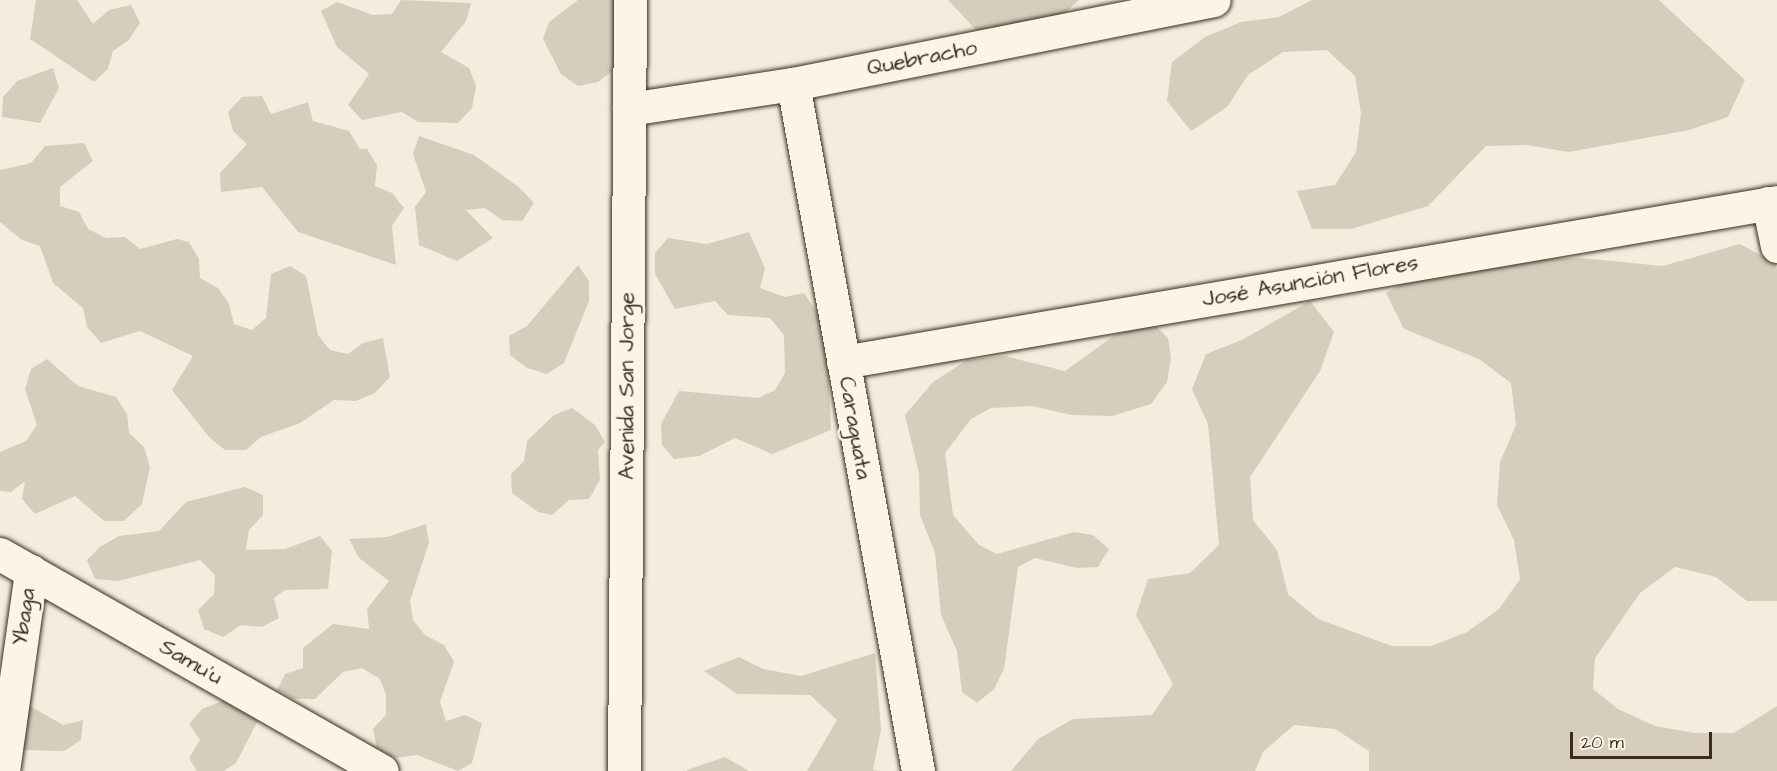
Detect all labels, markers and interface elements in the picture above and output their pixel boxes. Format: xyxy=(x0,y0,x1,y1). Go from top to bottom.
street label: Quebracho xyxy=(865,34,979,82)
street label: José Asunción Flores xyxy=(1200,249,1420,313)
street label: Avenida San Jorge xyxy=(614,292,640,480)
street label: Caraguata xyxy=(833,375,877,481)
street label: Ybaga xyxy=(7,587,41,647)
street label: Samu'u xyxy=(155,633,227,691)
scale bar xyxy=(1573,720,1716,758)
text: 20 m xyxy=(1581,730,1624,755)

